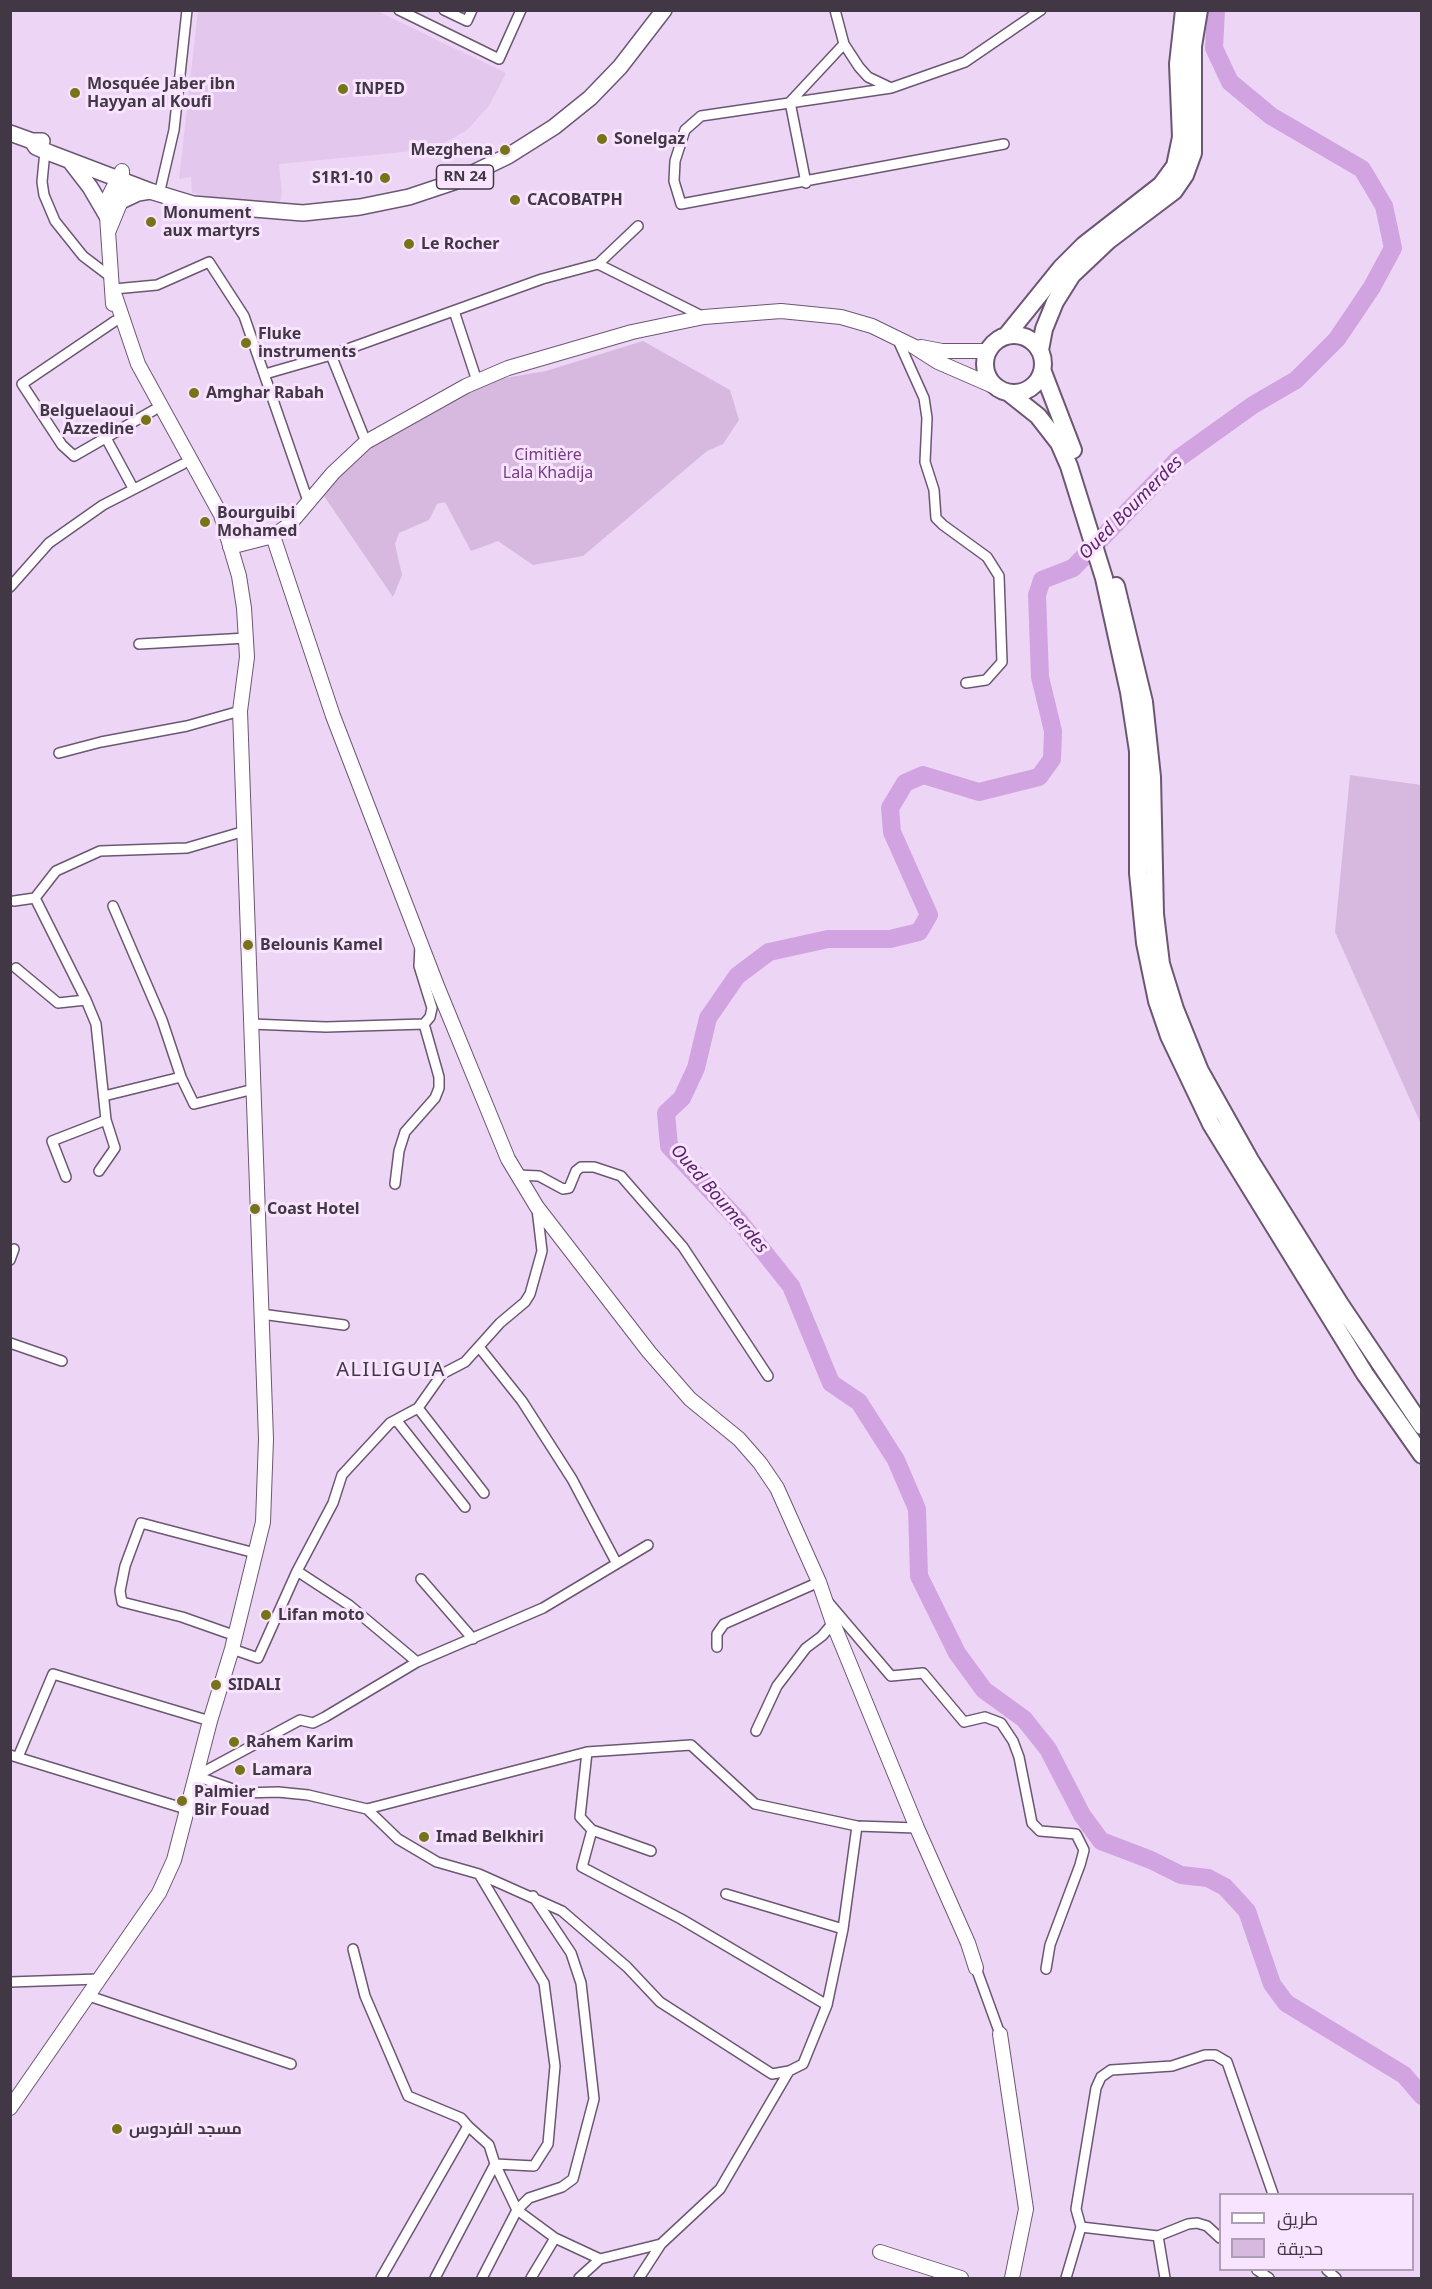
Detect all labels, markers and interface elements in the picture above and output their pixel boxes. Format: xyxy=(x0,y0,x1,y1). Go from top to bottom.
place label: Mosquée Jaber ibn Hayyan al Koufi xyxy=(87,74,235,112)
place label: INPED xyxy=(355,79,405,99)
marker: INPED xyxy=(336,82,350,96)
marker: Mosquée Jaber ibn Hayyan al Koufi xyxy=(68,86,82,100)
place label: Sonelgaz xyxy=(614,129,685,149)
marker: Sonelgaz xyxy=(595,132,609,146)
place label: Mezghena xyxy=(411,140,493,160)
marker: Mezghena xyxy=(498,143,512,157)
road number: RN 24 xyxy=(436,165,494,189)
place label: S1R1-10 xyxy=(312,168,373,188)
marker: S1R1-10 xyxy=(378,171,392,185)
place label: CACOBATPH xyxy=(527,190,623,210)
marker: CACOBATPH xyxy=(508,193,522,207)
place label: Monument aux martyrs xyxy=(163,203,260,241)
marker: Monument aux martyrs xyxy=(144,215,158,229)
place label: Le Rocher xyxy=(421,234,500,254)
marker: Le Rocher xyxy=(402,237,416,251)
place label: Fluke instruments xyxy=(258,324,356,362)
marker: Fluke instruments xyxy=(239,336,253,350)
place label: Amghar Rabah xyxy=(206,383,324,403)
marker: Amghar Rabah xyxy=(187,386,201,400)
place label: Belguelaoui Azzedine xyxy=(39,401,134,439)
marker: Belguelaoui Azzedine xyxy=(139,413,153,427)
park label: Cimitière Lala Khadija xyxy=(503,445,593,483)
water label: Oued Boumerdes xyxy=(1075,452,1187,564)
place label: Bourguibi Mohamed xyxy=(217,503,297,541)
marker: Bourguibi Mohamed xyxy=(198,515,212,529)
place label: Belounis Kamel xyxy=(260,935,383,955)
marker: Belounis Kamel xyxy=(241,938,255,952)
water label: Oued Boumerdes xyxy=(666,1140,772,1258)
place label: Coast Hotel xyxy=(267,1199,359,1219)
marker: Coast Hotel xyxy=(248,1202,262,1216)
district label: ALILIGUIA xyxy=(336,1358,446,1382)
place label: Lifan moto xyxy=(278,1605,365,1625)
marker: Lifan moto xyxy=(259,1608,273,1622)
place label: SIDALI xyxy=(228,1675,281,1695)
marker: SIDALI xyxy=(209,1678,223,1692)
place label: Rahem Karim xyxy=(246,1732,354,1752)
marker: Rahem Karim xyxy=(227,1735,241,1749)
place label: Lamara xyxy=(252,1760,312,1780)
marker: Lamara xyxy=(233,1763,247,1777)
place label: Palmier Bir Fouad xyxy=(194,1782,270,1820)
marker: Palmier Bir Fouad xyxy=(175,1794,189,1808)
place label: Imad Belkhiri xyxy=(436,1827,544,1847)
marker: Imad Belkhiri xyxy=(417,1830,431,1844)
place label: مسجد الفردوس xyxy=(129,2119,242,2139)
marker: مسجد الفردوس xyxy=(110,2122,124,2136)
legend xyxy=(1219,2193,1414,2271)
text: طريق xyxy=(1277,2206,1318,2230)
text: حديقة xyxy=(1277,2236,1323,2260)

